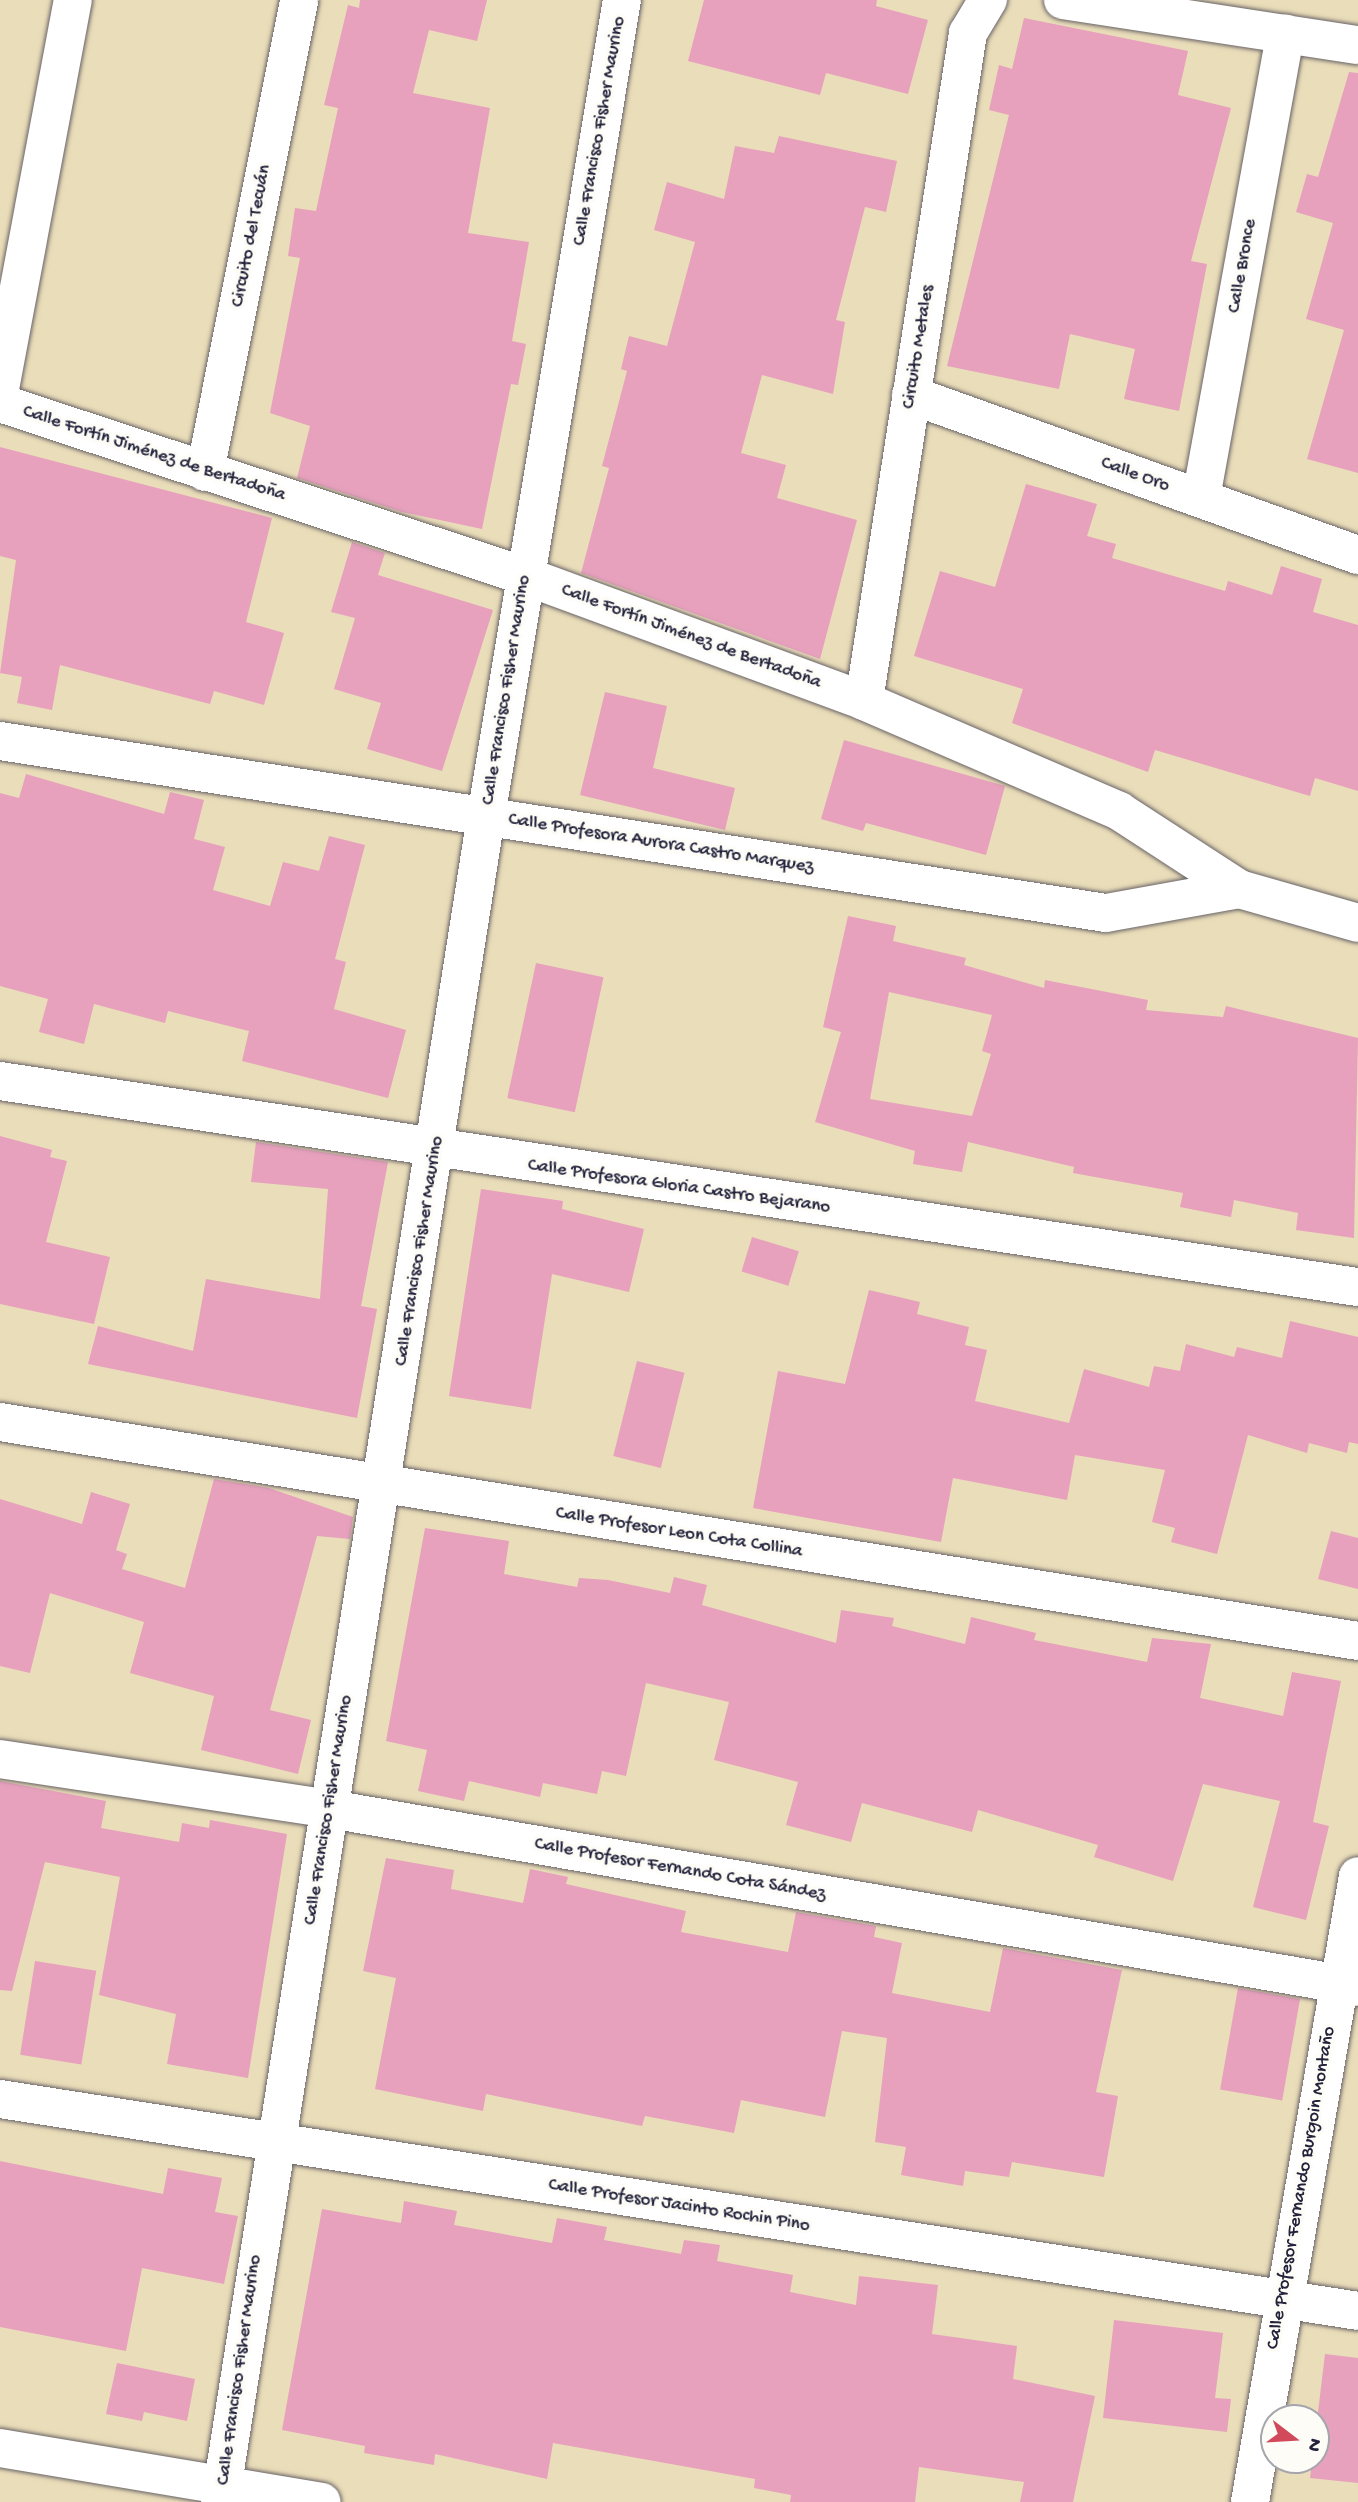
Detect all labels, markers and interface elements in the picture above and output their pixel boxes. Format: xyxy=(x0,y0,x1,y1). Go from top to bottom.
street label: Calle Francisco Fisher Maurino xyxy=(569,15,631,247)
street label: Circuito del Tecuán xyxy=(227,163,277,309)
street label: Calle Bronce xyxy=(1224,217,1262,315)
street label: Circuito Metales xyxy=(898,283,940,411)
street label: Calle Fortín Jiménez de Bertadoña xyxy=(20,401,288,507)
street label: Calle Oro xyxy=(1097,452,1173,498)
street label: Calle Francisco Fisher Maurino xyxy=(478,573,536,807)
street label: Calle Fortín Jiménez de Bertadoña xyxy=(558,579,824,695)
street label: Calle Profesora Aurora Castro Marquez xyxy=(507,809,815,879)
street label: Calle Francisco Fisher Maurino xyxy=(391,1134,449,1368)
street label: Calle Profesora Gloria Castro Bejarano xyxy=(526,1154,832,1220)
street label: Calle Profesor Leon Cota Collina xyxy=(554,1502,804,1564)
street label: Calle Francisco Fisher Maurino xyxy=(300,1693,358,1927)
street label: Calle Profesor Fernando Cota Sández xyxy=(533,1833,827,1907)
street label: Calle Profesor Fernando Burgoin Montaño xyxy=(1262,2025,1342,2351)
street label: Calle Profesor Jacinto Rochin Pino xyxy=(547,2174,811,2238)
street label: Calle Francisco Fisher Maurino xyxy=(213,2253,267,2487)
north arrow xyxy=(1260,2404,1330,2474)
text: N xyxy=(1301,2435,1326,2454)

